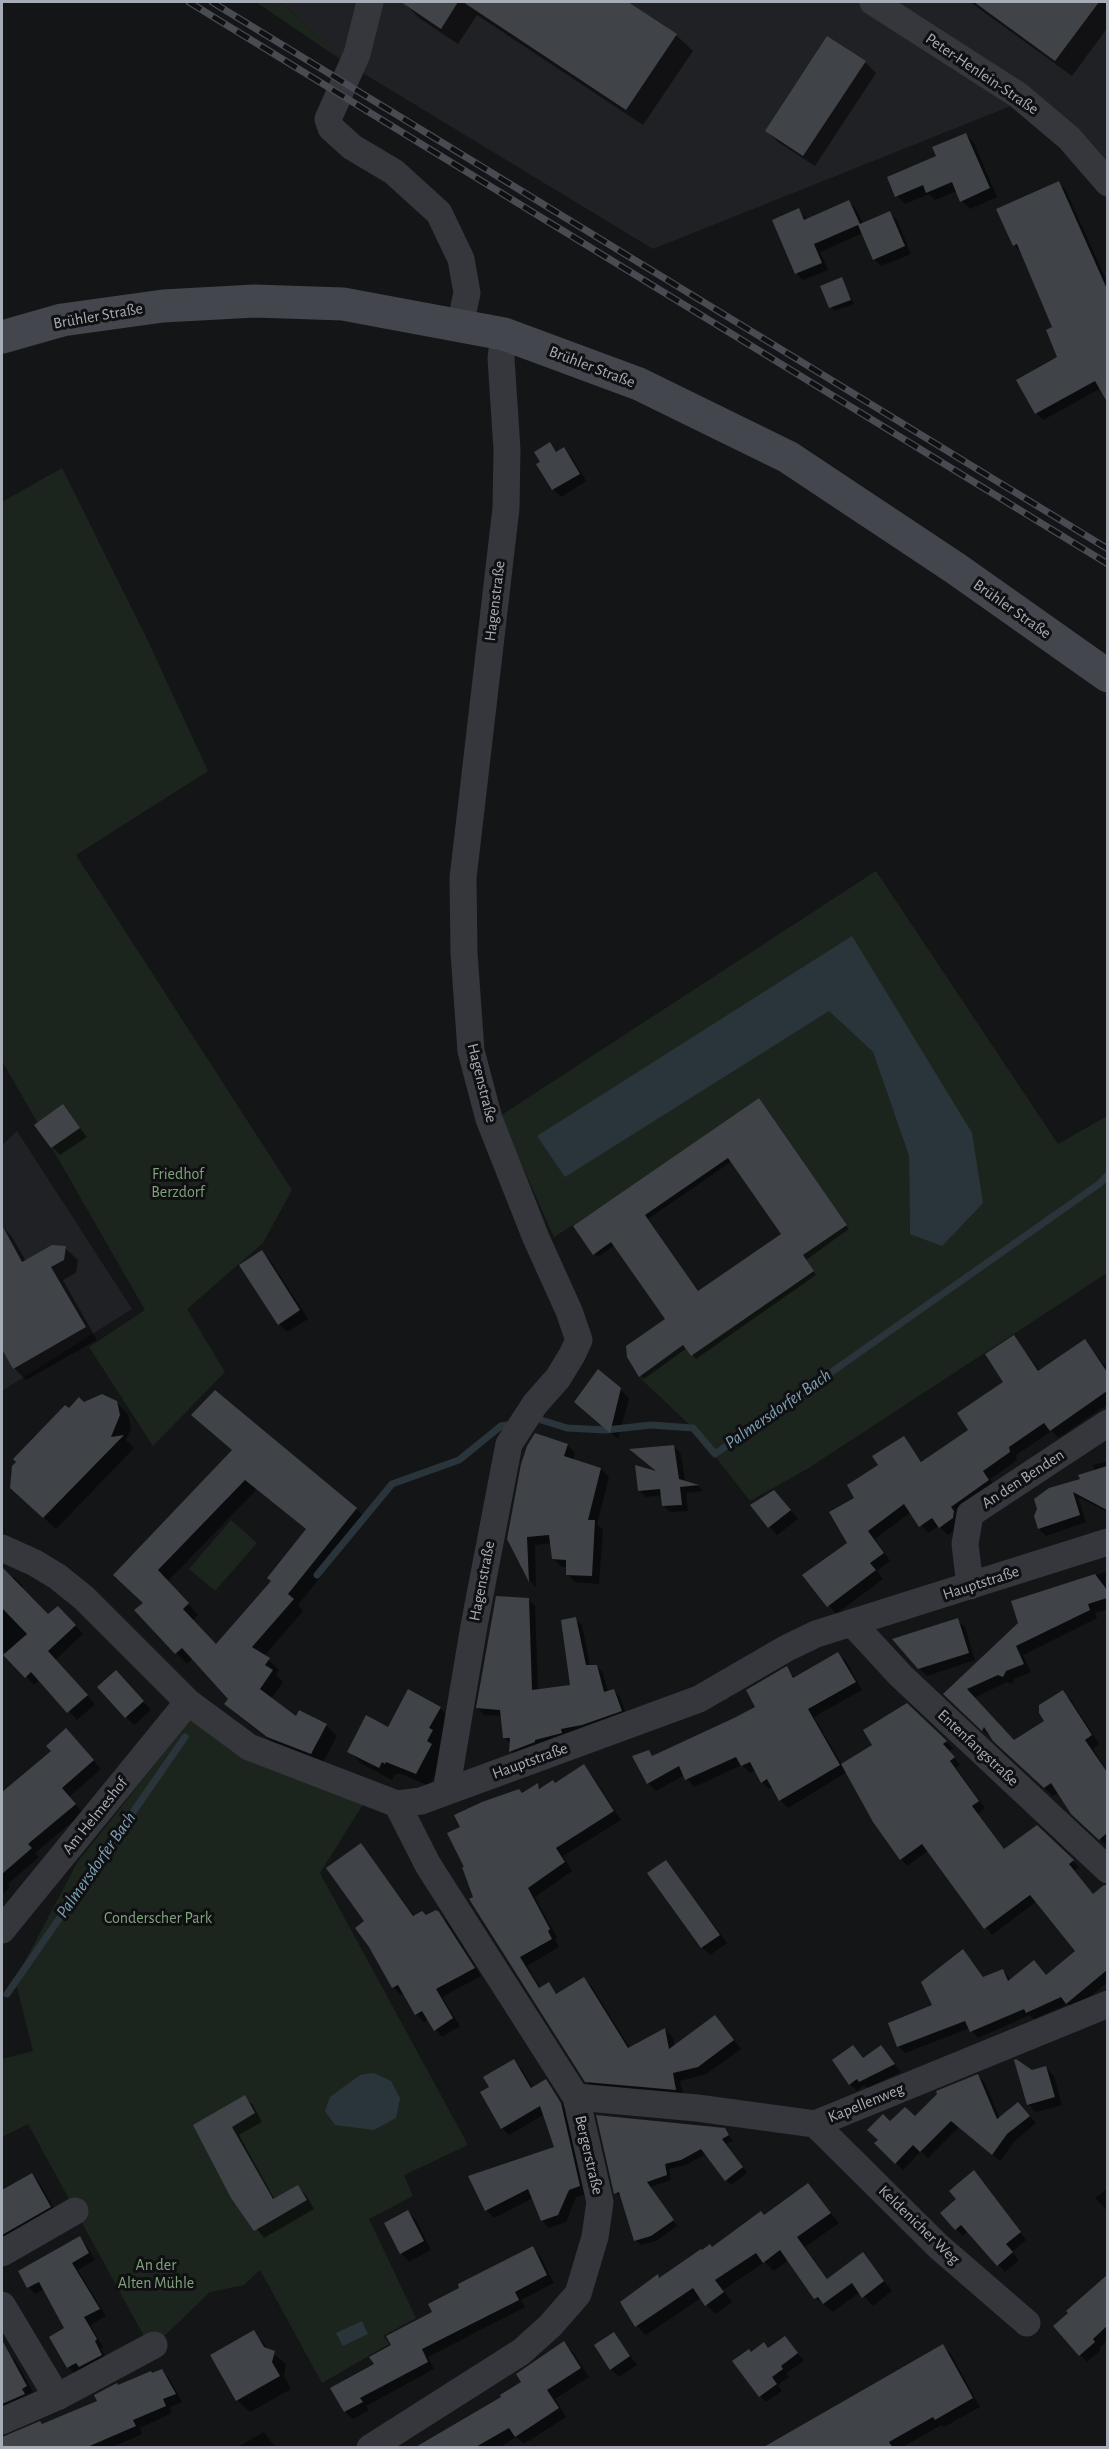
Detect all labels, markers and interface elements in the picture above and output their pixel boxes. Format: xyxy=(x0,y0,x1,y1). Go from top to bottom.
street label: Peter-Henlein-Straße xyxy=(922,29,1042,119)
street label: Brühler Straße xyxy=(52,299,144,333)
street label: Brühler Straße xyxy=(546,342,638,392)
street label: Hagenstraße xyxy=(481,560,509,642)
street label: Brühler Straße xyxy=(969,575,1055,643)
street label: Hagenstraße xyxy=(463,1041,501,1125)
park label: Friedhof Berzdorf xyxy=(151,1164,205,1202)
water label: Palmersdorfer Bach xyxy=(721,1364,835,1454)
street label: An den Benden xyxy=(978,1445,1068,1513)
street label: Hagenstraße xyxy=(465,1539,499,1623)
street label: Hauptstraße xyxy=(940,1562,1022,1604)
street label: Entenfangstraße xyxy=(933,1706,1023,1790)
street label: Hauptstraße xyxy=(490,1738,570,1784)
street label: Am Helmeshof xyxy=(58,1774,132,1858)
water label: Palmersdorfer Bach xyxy=(51,1808,141,1922)
park label: Conderscher Park xyxy=(104,1908,212,1928)
street label: Kapellenweg xyxy=(825,2079,907,2127)
street label: Bergerstraße xyxy=(571,2113,607,2197)
street label: Keldenicher Weg xyxy=(874,2181,964,2269)
park label: An der Alten Mühle xyxy=(118,2255,194,2293)

